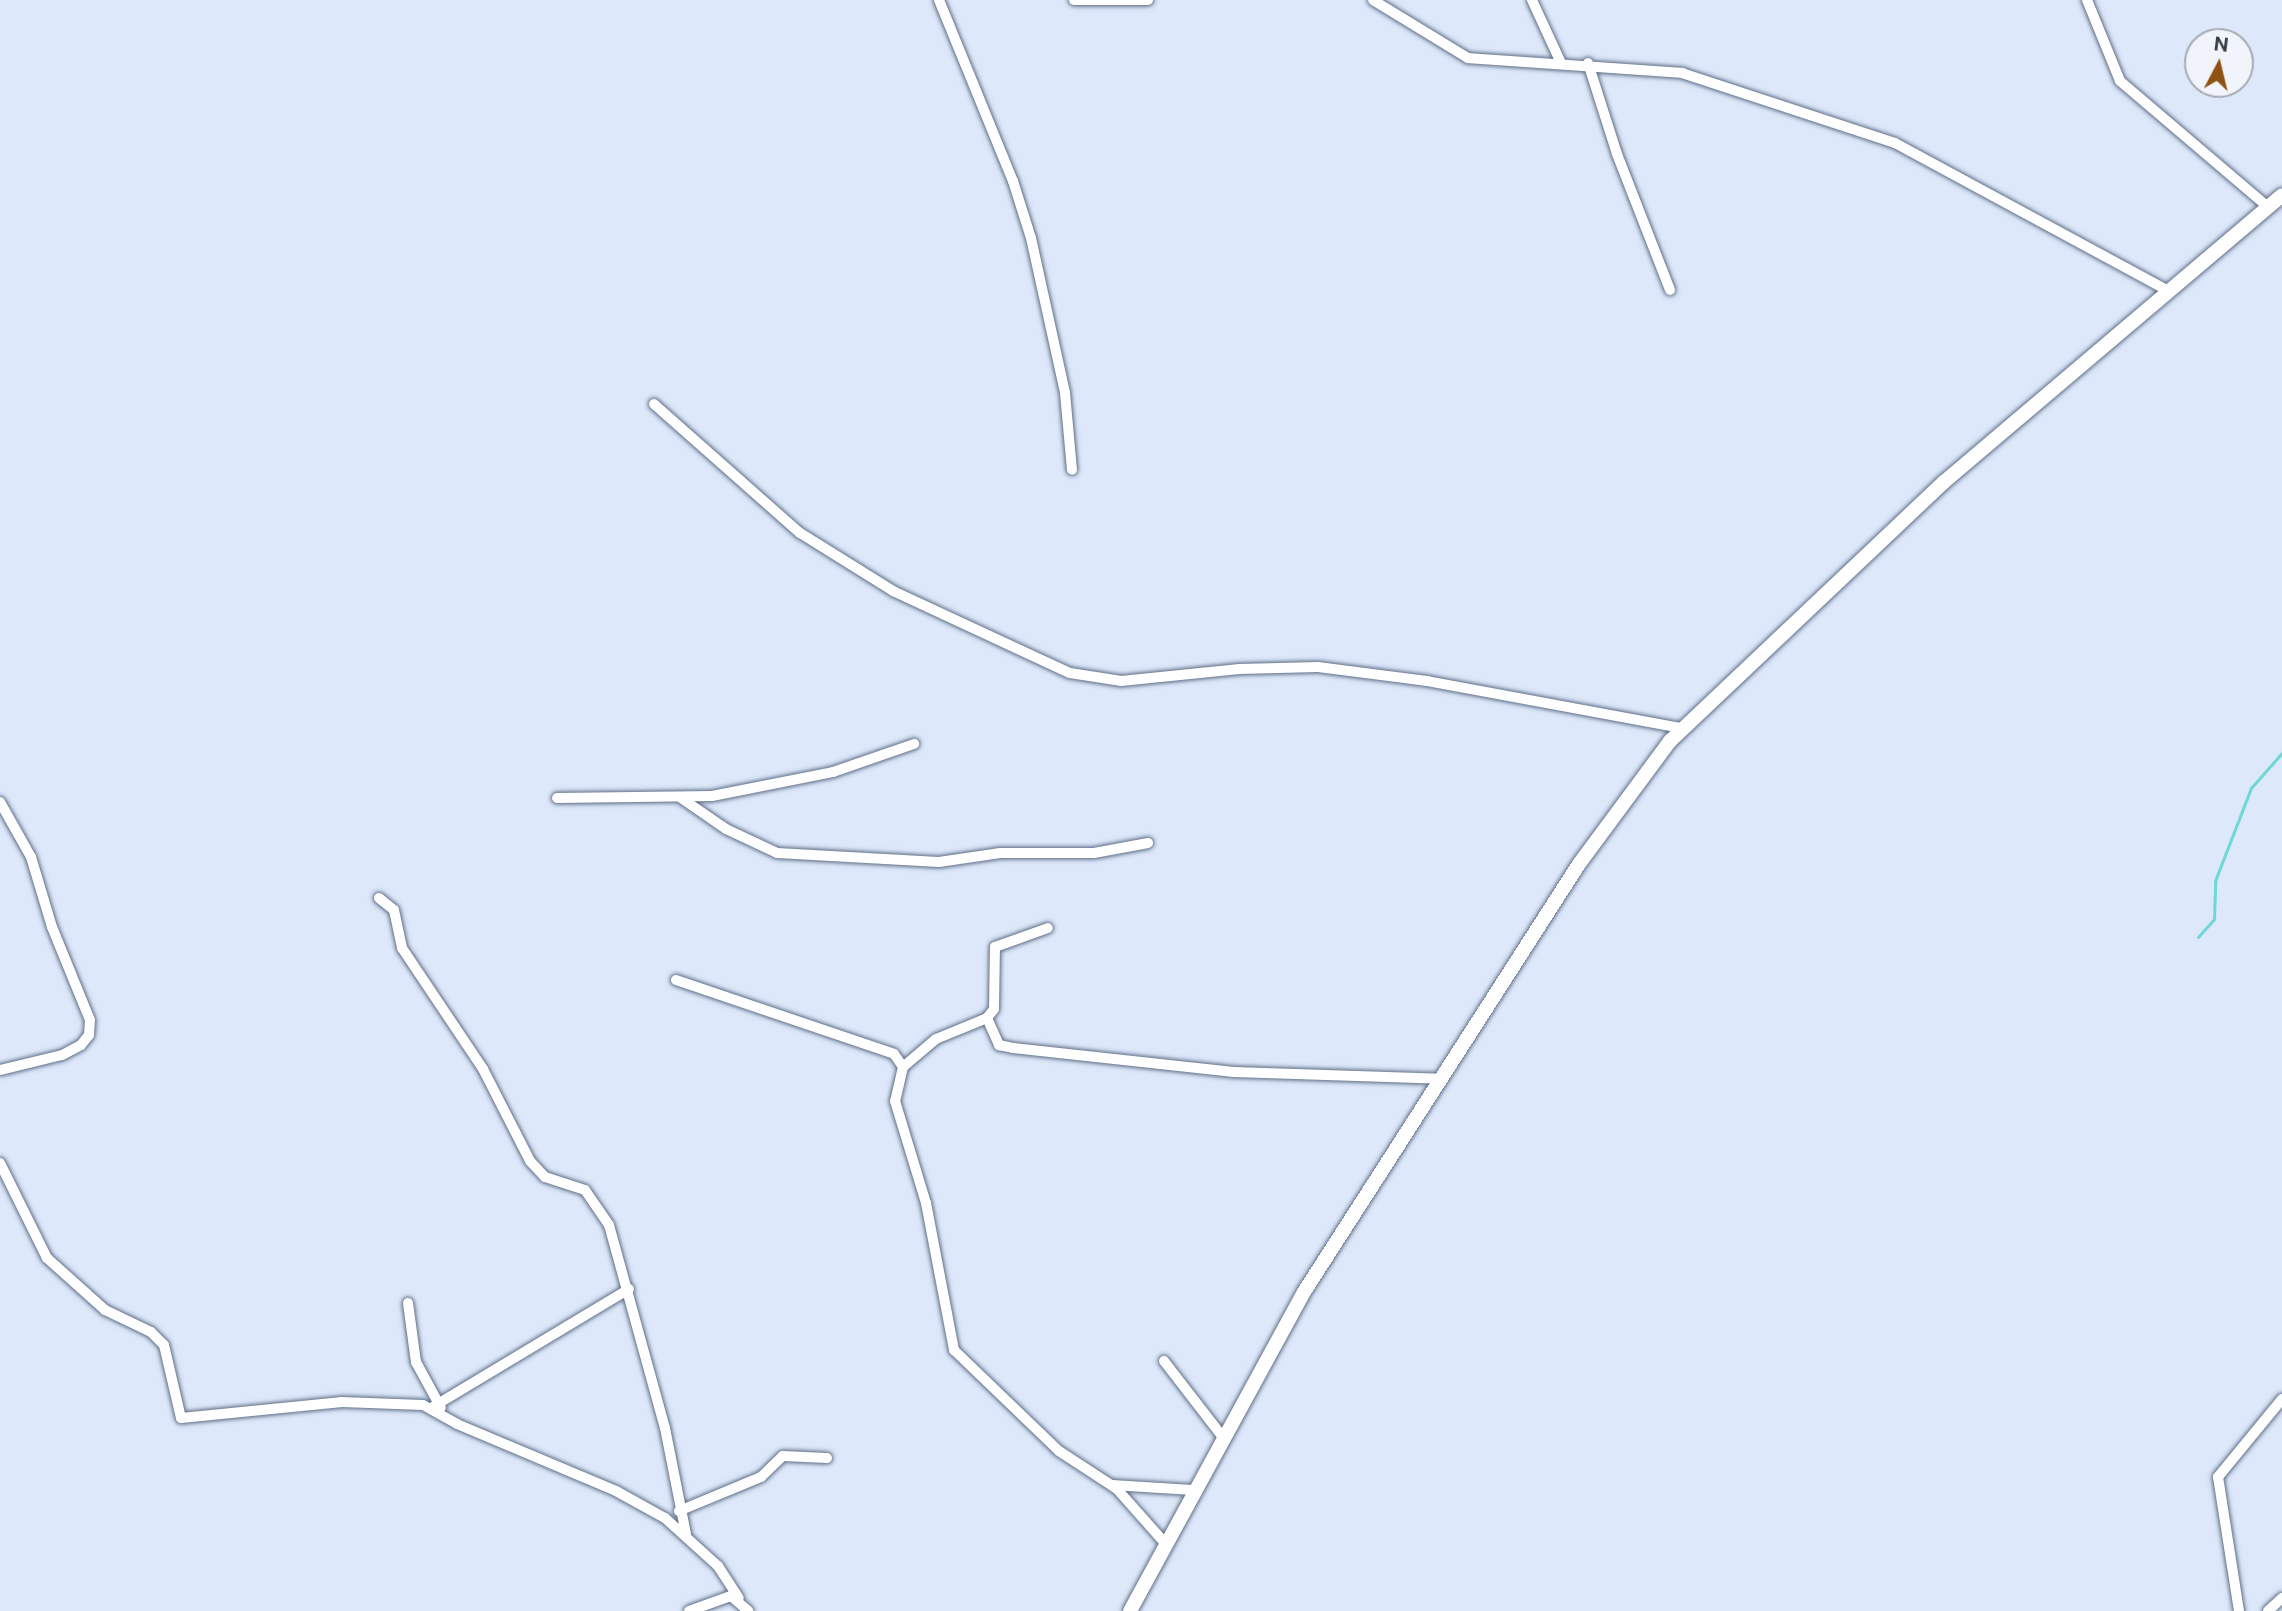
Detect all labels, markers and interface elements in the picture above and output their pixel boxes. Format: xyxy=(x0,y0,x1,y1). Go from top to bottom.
north arrow xyxy=(2184,28,2254,98)
text: N xyxy=(2213,32,2230,56)

